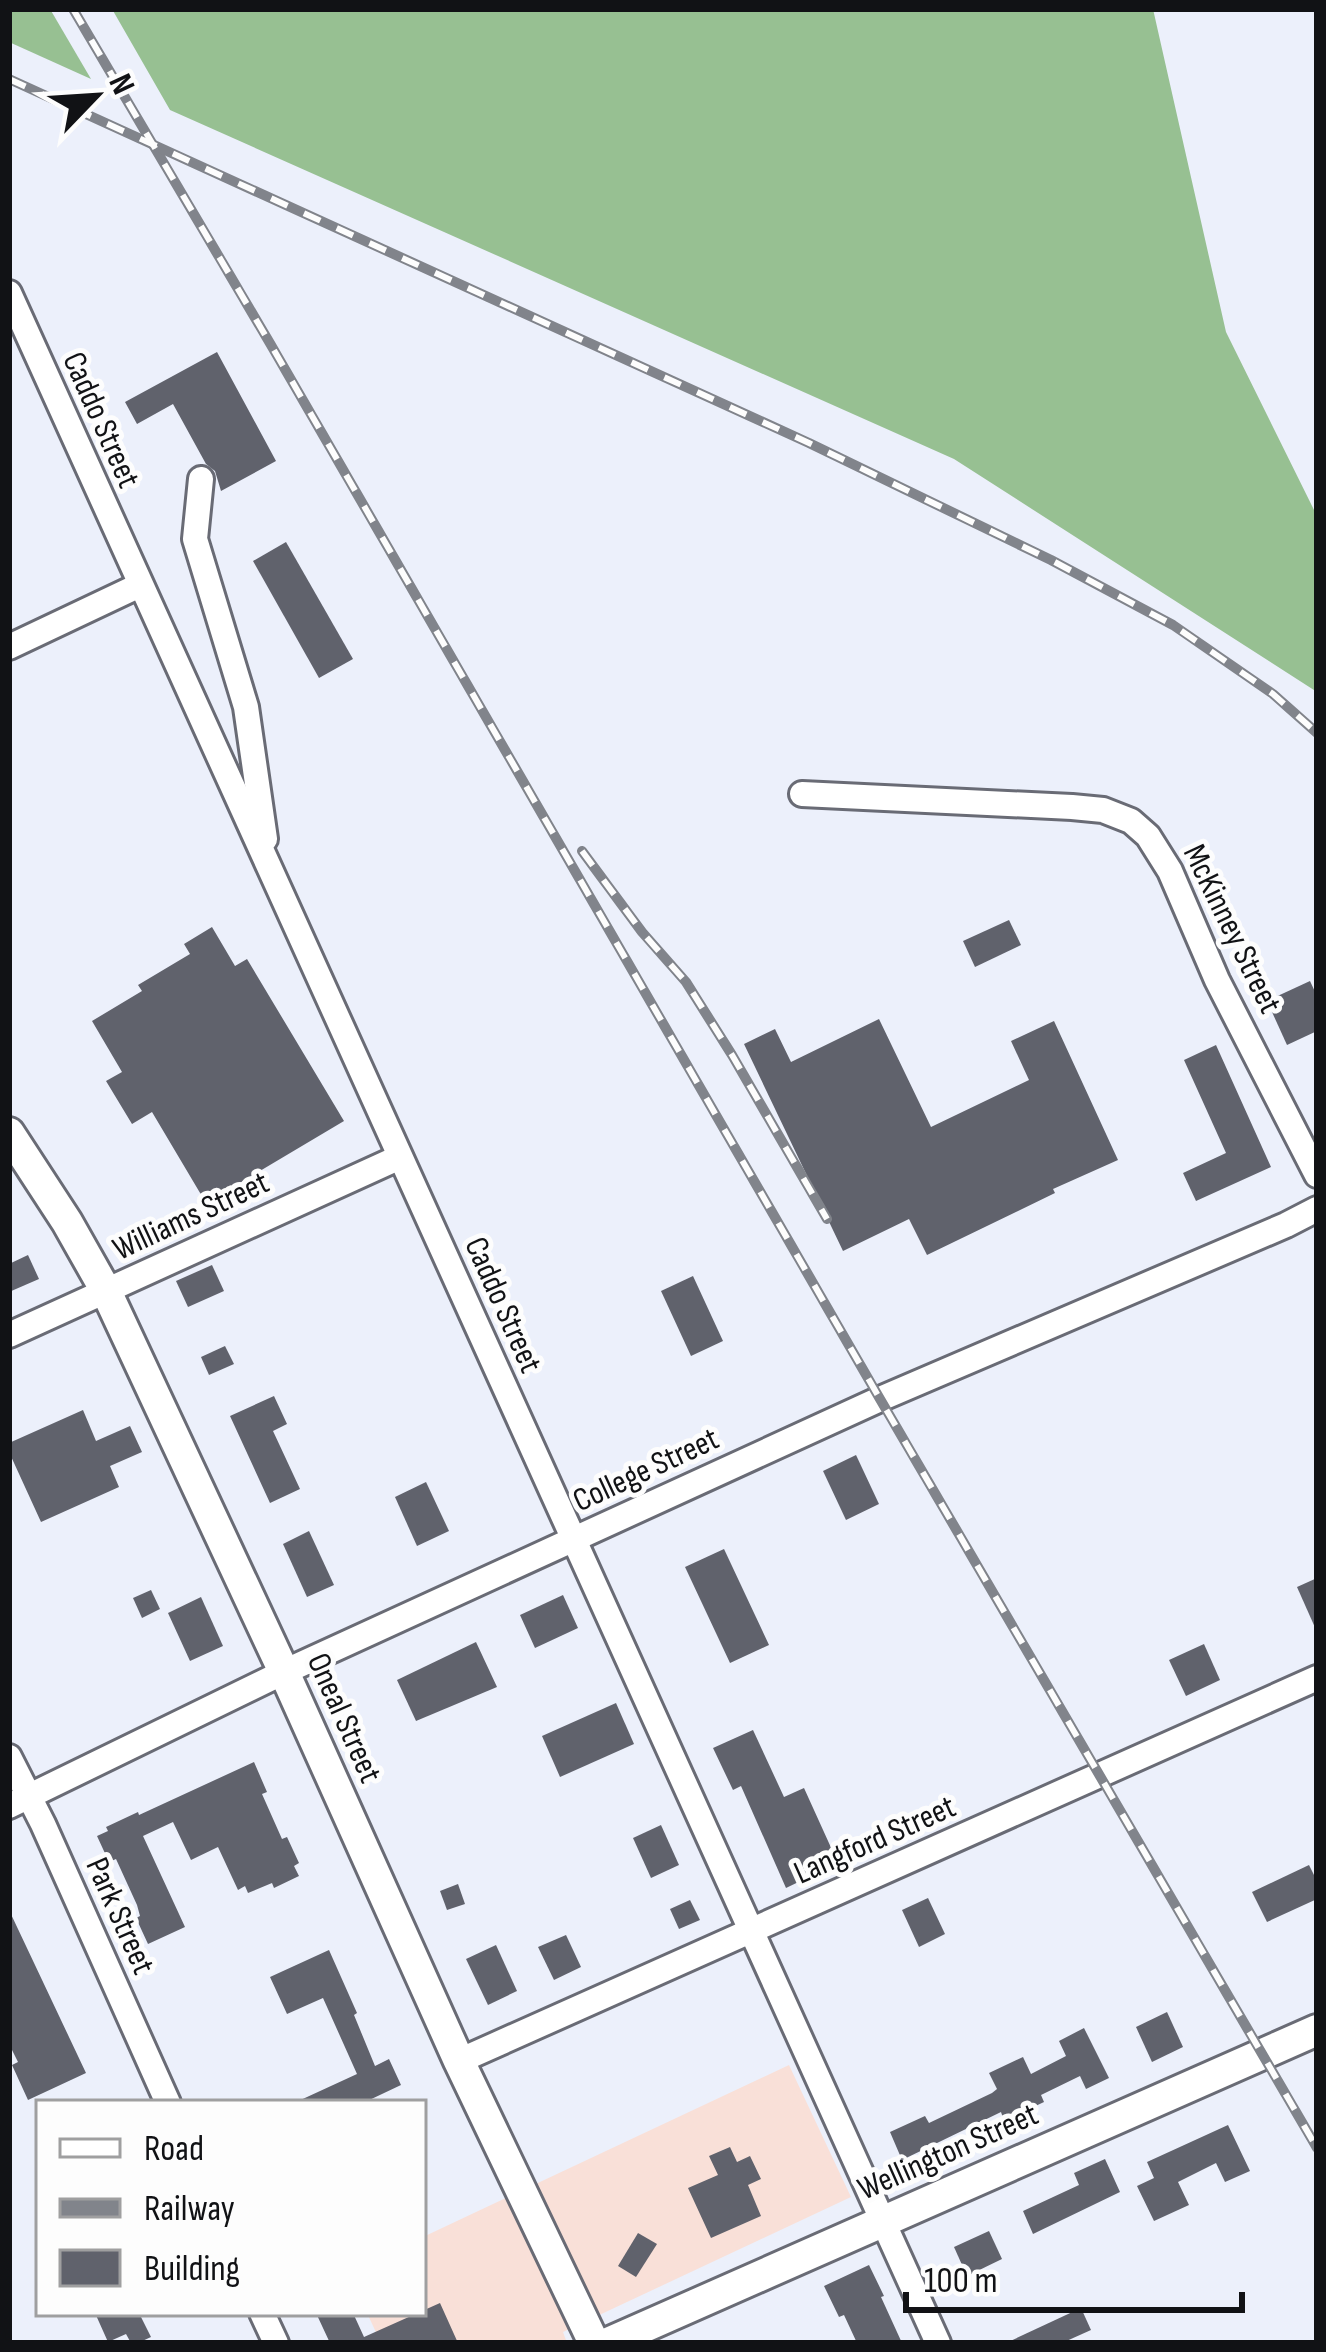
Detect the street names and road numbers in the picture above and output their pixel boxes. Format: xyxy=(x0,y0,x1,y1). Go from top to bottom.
street label: Caddo Street xyxy=(53,346,149,494)
street label: McKinney Street xyxy=(1174,838,1290,1020)
street label: Williams Street xyxy=(107,1163,275,1269)
street label: Caddo Street xyxy=(455,1231,551,1379)
street label: College Street xyxy=(567,1419,725,1521)
street label: Oneal Street xyxy=(298,1647,390,1789)
street label: Langford Street xyxy=(788,1787,962,1893)
street label: Park Street xyxy=(77,1852,163,1980)
street label: Wellington Street xyxy=(852,2094,1044,2210)

